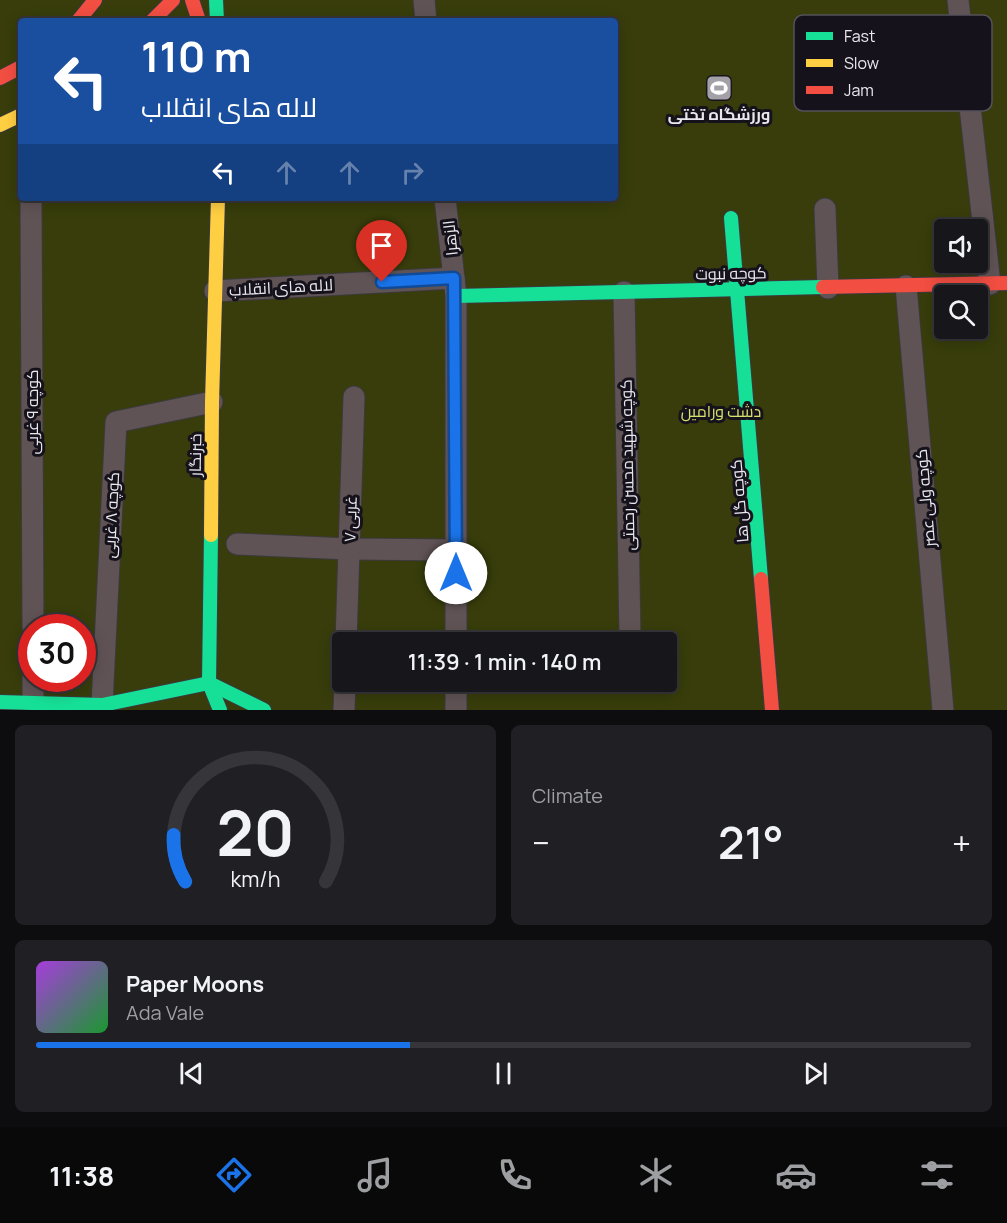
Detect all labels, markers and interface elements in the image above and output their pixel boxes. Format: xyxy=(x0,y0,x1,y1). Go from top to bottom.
legend xyxy=(794,15,992,111)
text: Fast xyxy=(844,25,875,47)
text: 110 m xyxy=(141,27,252,85)
icon: left xyxy=(42,42,120,120)
text: Slow xyxy=(844,52,879,74)
sports icon: ورزشگاه تختی xyxy=(704,73,734,103)
text: Jam xyxy=(844,79,874,101)
text: لاله های انقلاب xyxy=(141,88,317,125)
place label: ورزشگاه تختی xyxy=(668,103,770,125)
icon: left xyxy=(207,156,240,189)
icon: ahead xyxy=(270,156,303,189)
icon: ahead xyxy=(333,156,366,189)
icon: right xyxy=(396,156,429,189)
street label: الزهرا xyxy=(437,219,463,257)
map controls xyxy=(934,219,988,339)
button: sound xyxy=(934,219,988,273)
pin xyxy=(356,220,407,282)
icon: arrive xyxy=(365,229,398,262)
street label: کوچه نبوت xyxy=(695,261,767,286)
street label: لاله های انقلاب xyxy=(228,273,334,301)
button: search xyxy=(934,285,988,339)
street label: کوچه ۹ غربی xyxy=(21,370,44,454)
street label: کوچه شهید محسن رحمتی xyxy=(615,379,640,551)
park label: دشت ورامین xyxy=(681,400,761,422)
street label: خبرنگار xyxy=(184,433,206,478)
street label: کوچه ولی عصر xyxy=(910,448,941,549)
street label: کوچه گل ها xyxy=(724,459,755,543)
street label: کوچه ۸ غربی xyxy=(98,471,125,559)
street label: ۷ غربی xyxy=(338,496,362,542)
position arrow xyxy=(424,541,488,605)
speed limit sign: 30 xyxy=(18,614,96,692)
text: 11:39 · 1 min · 140 m xyxy=(408,647,601,677)
text: Climate xyxy=(532,782,603,809)
text: 20 xyxy=(216,789,295,875)
text: 21° xyxy=(718,811,784,873)
text: − xyxy=(532,820,550,865)
text: + xyxy=(952,820,971,865)
text: km/h xyxy=(231,864,280,893)
text: Paper Moons xyxy=(126,969,264,999)
text: Ada Vale xyxy=(126,999,204,1026)
icon: previous xyxy=(175,1057,208,1090)
icon: pause xyxy=(487,1057,520,1090)
icon: next xyxy=(799,1057,832,1090)
icon: directions xyxy=(213,1154,255,1196)
icon: music xyxy=(354,1154,396,1196)
icon: phone xyxy=(494,1154,536,1196)
icon: climate xyxy=(635,1154,677,1196)
icon: car xyxy=(775,1154,817,1196)
icon: filters xyxy=(916,1154,958,1196)
text: 11:38 xyxy=(49,1157,114,1194)

